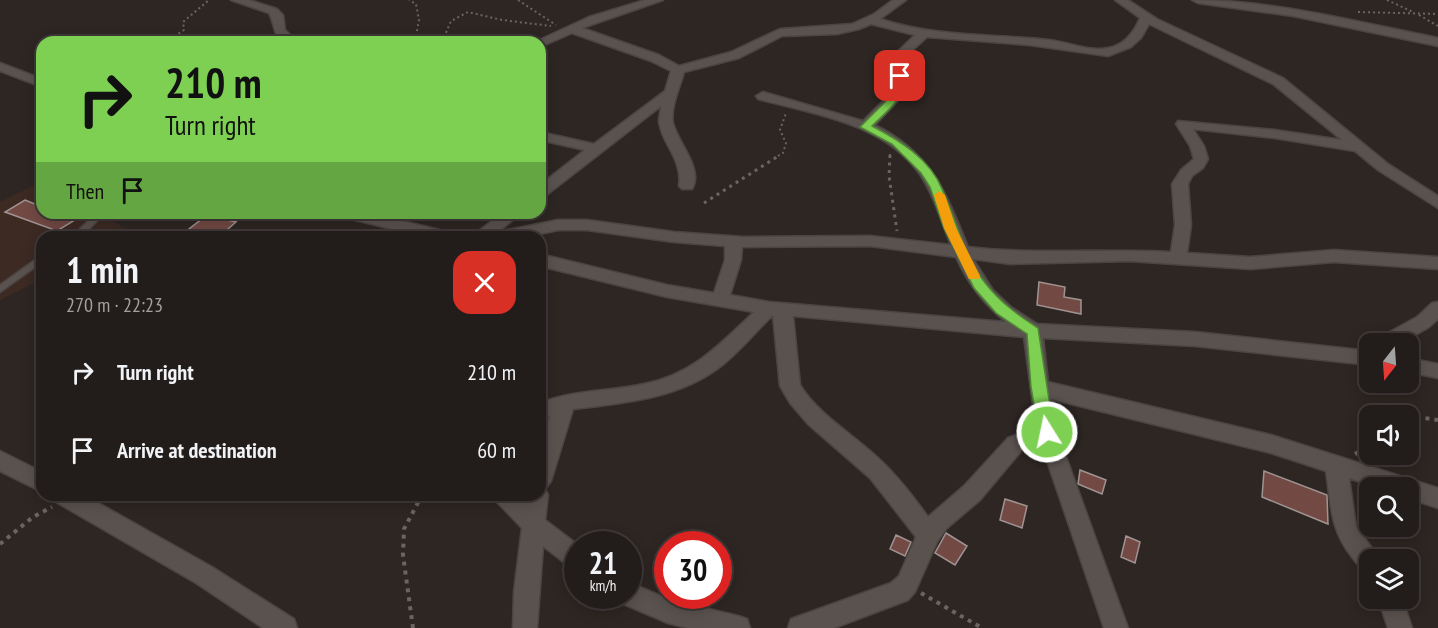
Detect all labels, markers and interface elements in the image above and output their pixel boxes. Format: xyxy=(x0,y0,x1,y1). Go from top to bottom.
pin xyxy=(874,50,925,101)
text: 210 m xyxy=(165,55,262,110)
icon: arrive xyxy=(883,59,916,92)
icon: right xyxy=(66,60,144,138)
text: Turn right xyxy=(165,108,256,142)
icon: arrive xyxy=(116,174,149,207)
text: Then xyxy=(66,177,104,205)
text: 1 min xyxy=(66,246,139,293)
button: close xyxy=(453,251,516,314)
text: 270 m · 22:23 xyxy=(66,292,163,318)
north arrow xyxy=(1359,333,1419,393)
map controls xyxy=(1359,333,1419,609)
icon: right xyxy=(66,356,99,389)
text: Turn right xyxy=(117,358,194,386)
text: 210 m xyxy=(467,358,516,386)
position arrow xyxy=(1015,400,1079,464)
button: sound xyxy=(1359,405,1419,465)
icon: arrive xyxy=(66,434,99,467)
text: Arrive at destination xyxy=(117,436,277,464)
text: 60 m xyxy=(477,436,516,464)
button: search xyxy=(1359,477,1419,537)
speed limit sign: 30 xyxy=(654,531,732,609)
text: 21 xyxy=(589,543,617,582)
button: layers xyxy=(1359,549,1419,609)
text: km/h xyxy=(590,576,616,595)

